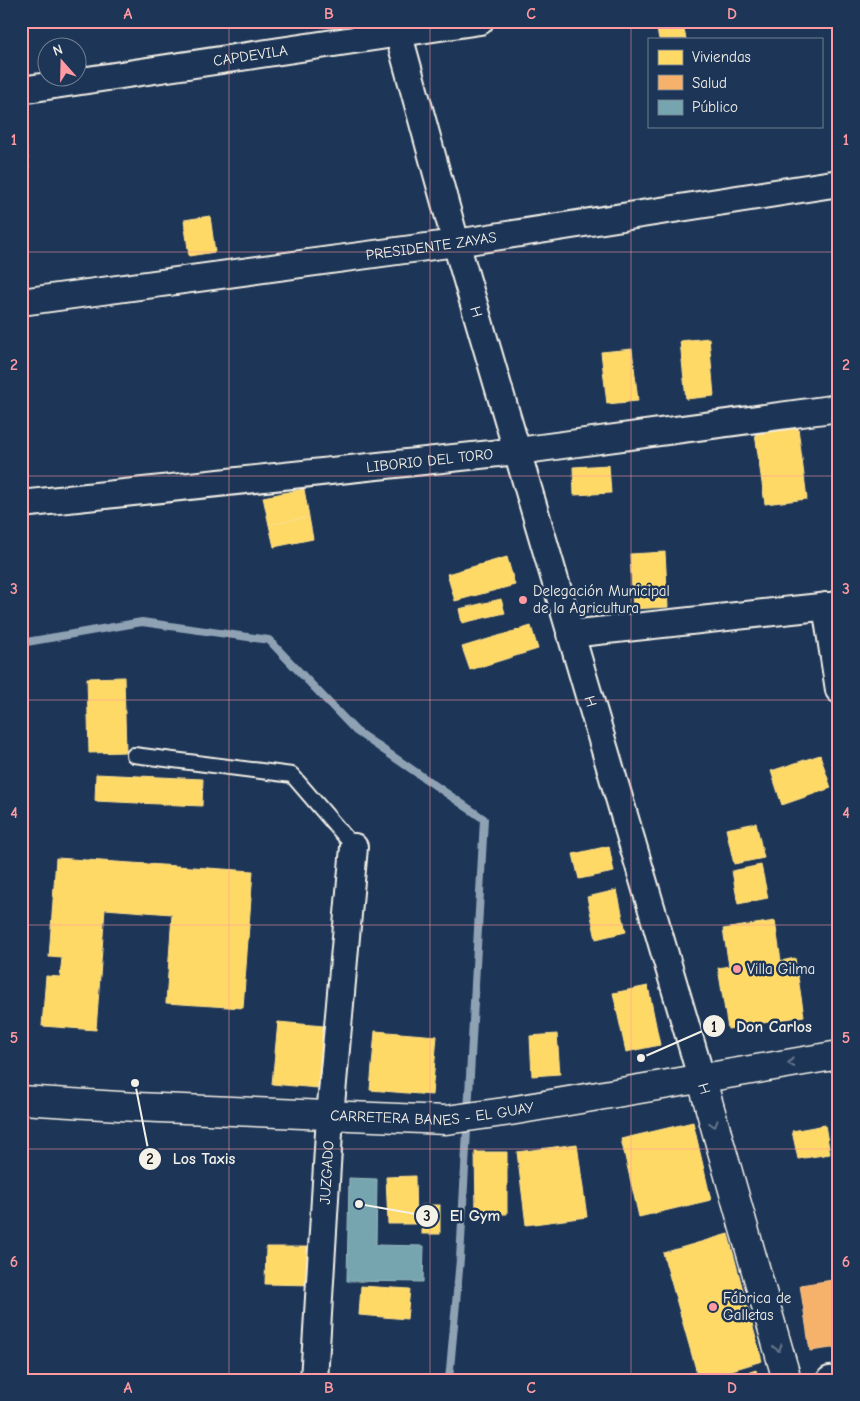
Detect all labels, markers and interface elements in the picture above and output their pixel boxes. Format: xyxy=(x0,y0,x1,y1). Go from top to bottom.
text: A xyxy=(124,5,133,23)
text: B xyxy=(324,5,334,23)
text: C xyxy=(526,5,536,23)
text: D xyxy=(727,5,737,23)
north arrow xyxy=(38,38,88,88)
legend xyxy=(648,38,822,128)
text: N xyxy=(51,41,65,60)
street label: CAPDEVILA xyxy=(212,41,289,70)
text: Viviendas xyxy=(692,48,751,66)
text: Salud xyxy=(692,74,727,92)
text: Público xyxy=(692,98,738,116)
text: 1 xyxy=(11,131,17,149)
text: 1 xyxy=(843,131,849,149)
street label: PRESIDENTE ZAYAS xyxy=(365,228,498,264)
street label: H xyxy=(466,304,486,320)
text: 2 xyxy=(10,356,18,374)
text: 2 xyxy=(842,356,850,374)
street label: LIBORIO DEL TORO xyxy=(365,445,494,476)
text: 3 xyxy=(10,580,18,598)
text: 3 xyxy=(842,580,850,598)
place label: Delegación Municipal de la Agricultura xyxy=(533,582,670,617)
marker: Delegación Municipal de la Agricultura xyxy=(517,594,529,606)
street label: H xyxy=(580,694,601,709)
text: 4 xyxy=(10,804,18,822)
text: 4 xyxy=(842,804,850,822)
place label: Villa Gilma xyxy=(747,960,815,978)
marker: Villa Gilma xyxy=(731,963,743,975)
callout: Don Carlos xyxy=(701,1011,822,1042)
text: 1 xyxy=(711,1018,717,1036)
text: Don Carlos xyxy=(736,1018,812,1036)
text: 5 xyxy=(10,1029,18,1047)
text: 5 xyxy=(842,1029,850,1047)
one-way arrow xyxy=(786,1057,795,1067)
street label: H xyxy=(694,1081,714,1096)
street label: CARRETERA BANES - EL GUAY xyxy=(330,1098,536,1129)
one-way arrow xyxy=(709,1120,719,1128)
street label: JUZGADO xyxy=(316,1140,338,1205)
callout: Los Taxis xyxy=(138,1143,246,1174)
text: 2 xyxy=(146,1150,154,1168)
text: Los Taxis xyxy=(173,1150,236,1168)
callout: El Gym xyxy=(415,1200,510,1231)
text: 3 xyxy=(423,1207,431,1225)
text: El Gym xyxy=(450,1207,500,1225)
text: 6 xyxy=(10,1253,18,1271)
text: 6 xyxy=(842,1253,850,1271)
place label: Fábrica de Galletas xyxy=(723,1289,792,1324)
marker: Fábrica de Galletas xyxy=(707,1301,719,1313)
one-way arrow xyxy=(772,1343,782,1351)
text: A xyxy=(124,1379,133,1397)
text: B xyxy=(324,1379,334,1397)
text: C xyxy=(526,1379,536,1397)
text: D xyxy=(727,1379,737,1397)

